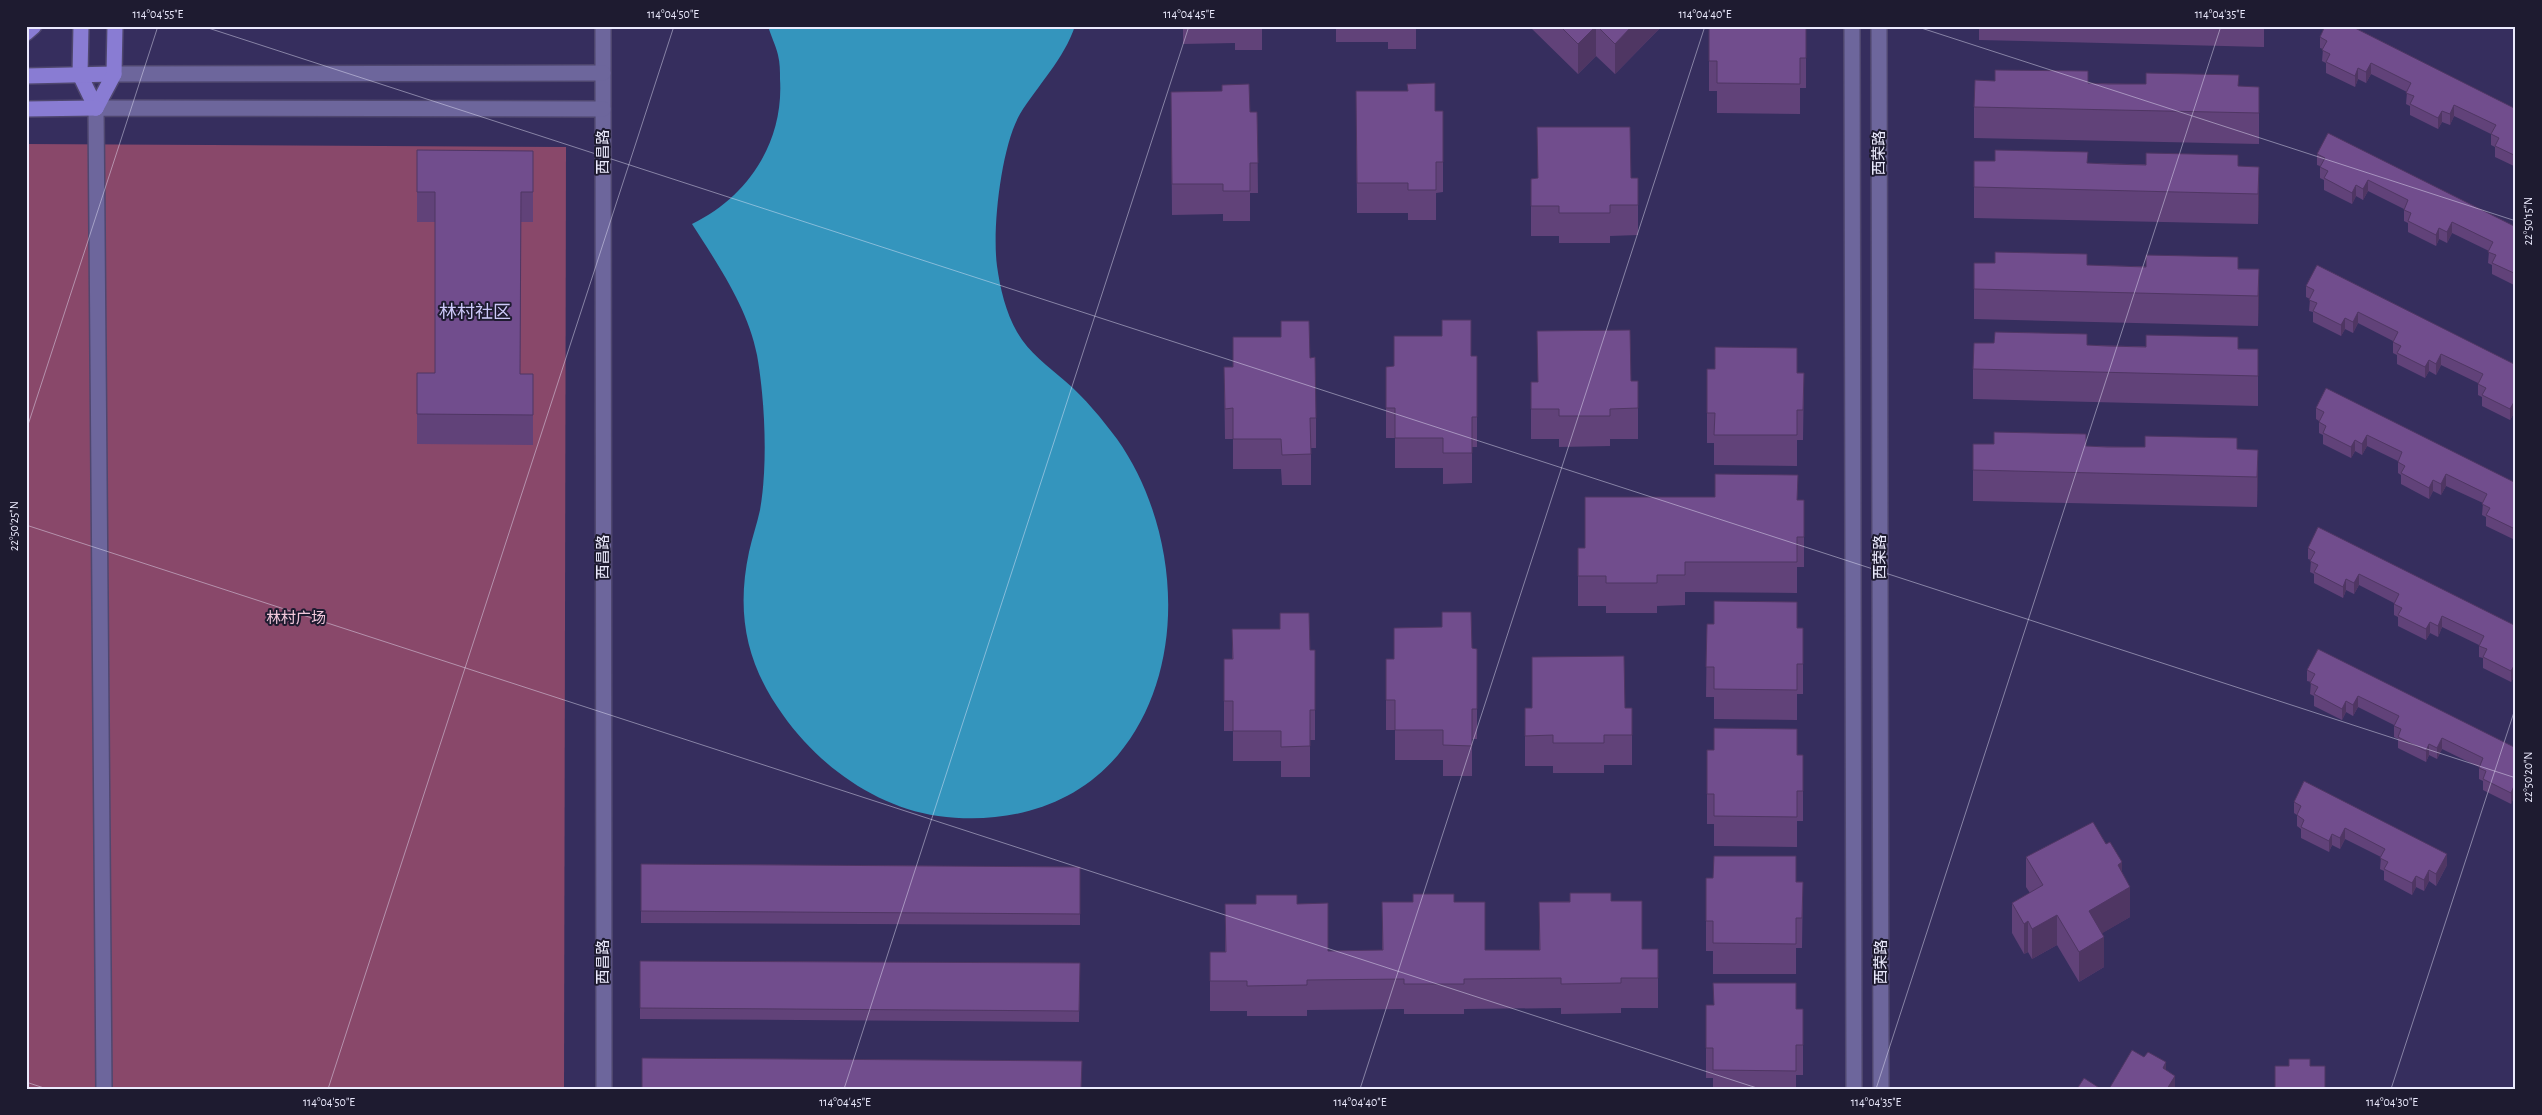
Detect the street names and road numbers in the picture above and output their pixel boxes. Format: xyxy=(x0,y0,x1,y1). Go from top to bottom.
street label: 西昌路 xyxy=(595,129,611,175)
street label: 西荣路 xyxy=(1871,130,1887,176)
street label: 西昌路 xyxy=(595,534,611,580)
street label: 西荣路 xyxy=(1872,534,1888,580)
street label: 西昌路 xyxy=(595,939,611,985)
street label: 西荣路 xyxy=(1873,939,1889,985)

